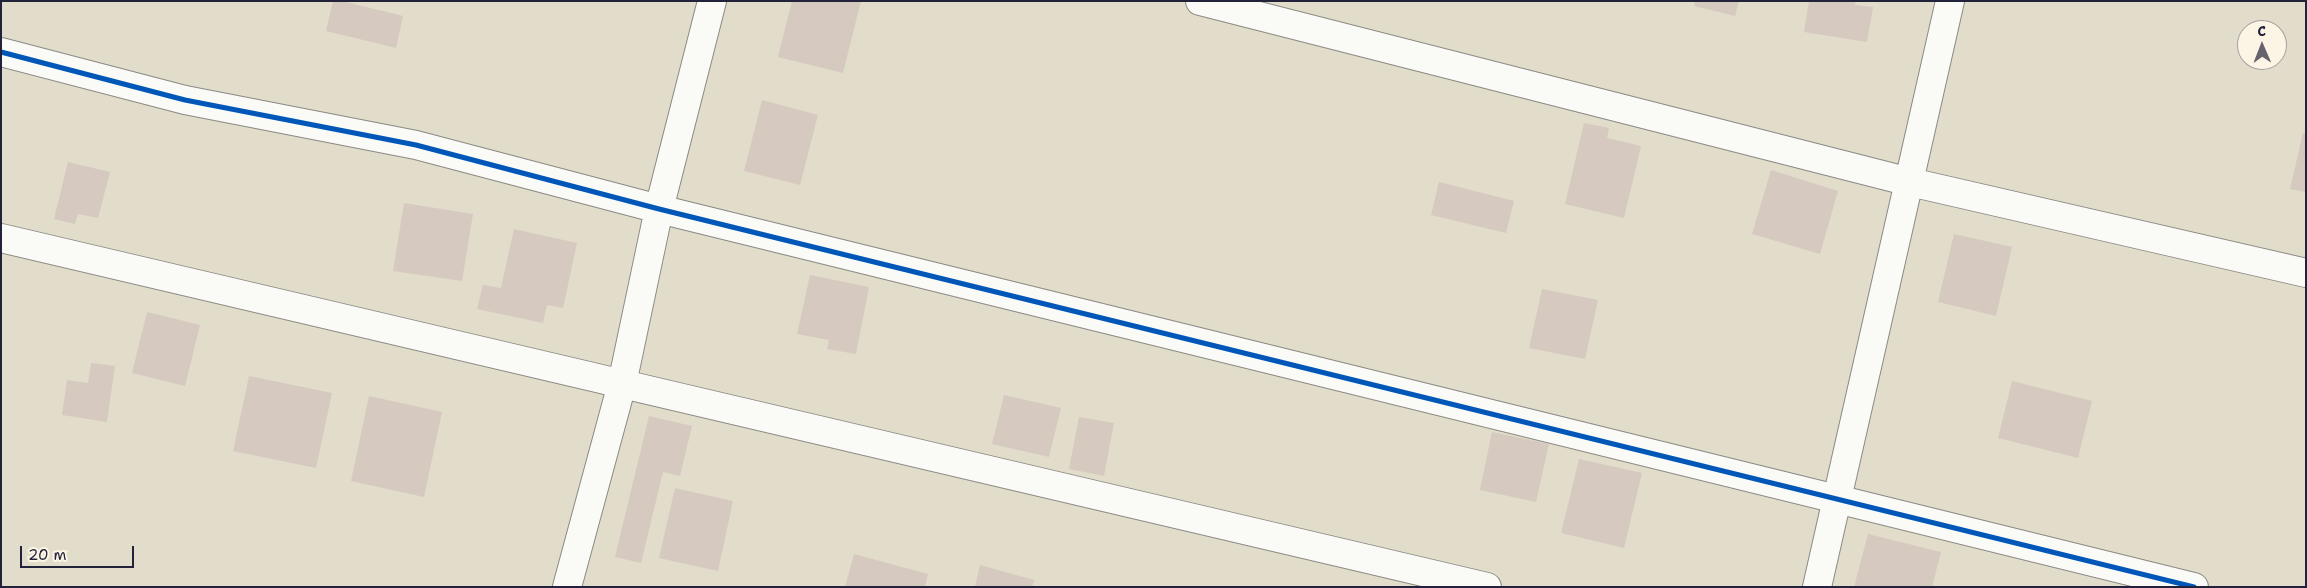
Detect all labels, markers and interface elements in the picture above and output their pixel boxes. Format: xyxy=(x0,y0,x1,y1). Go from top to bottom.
north arrow xyxy=(2237,20,2287,70)
text: С xyxy=(2257,22,2266,40)
scale bar xyxy=(22,536,136,568)
text: 20 m xyxy=(28,545,67,565)

